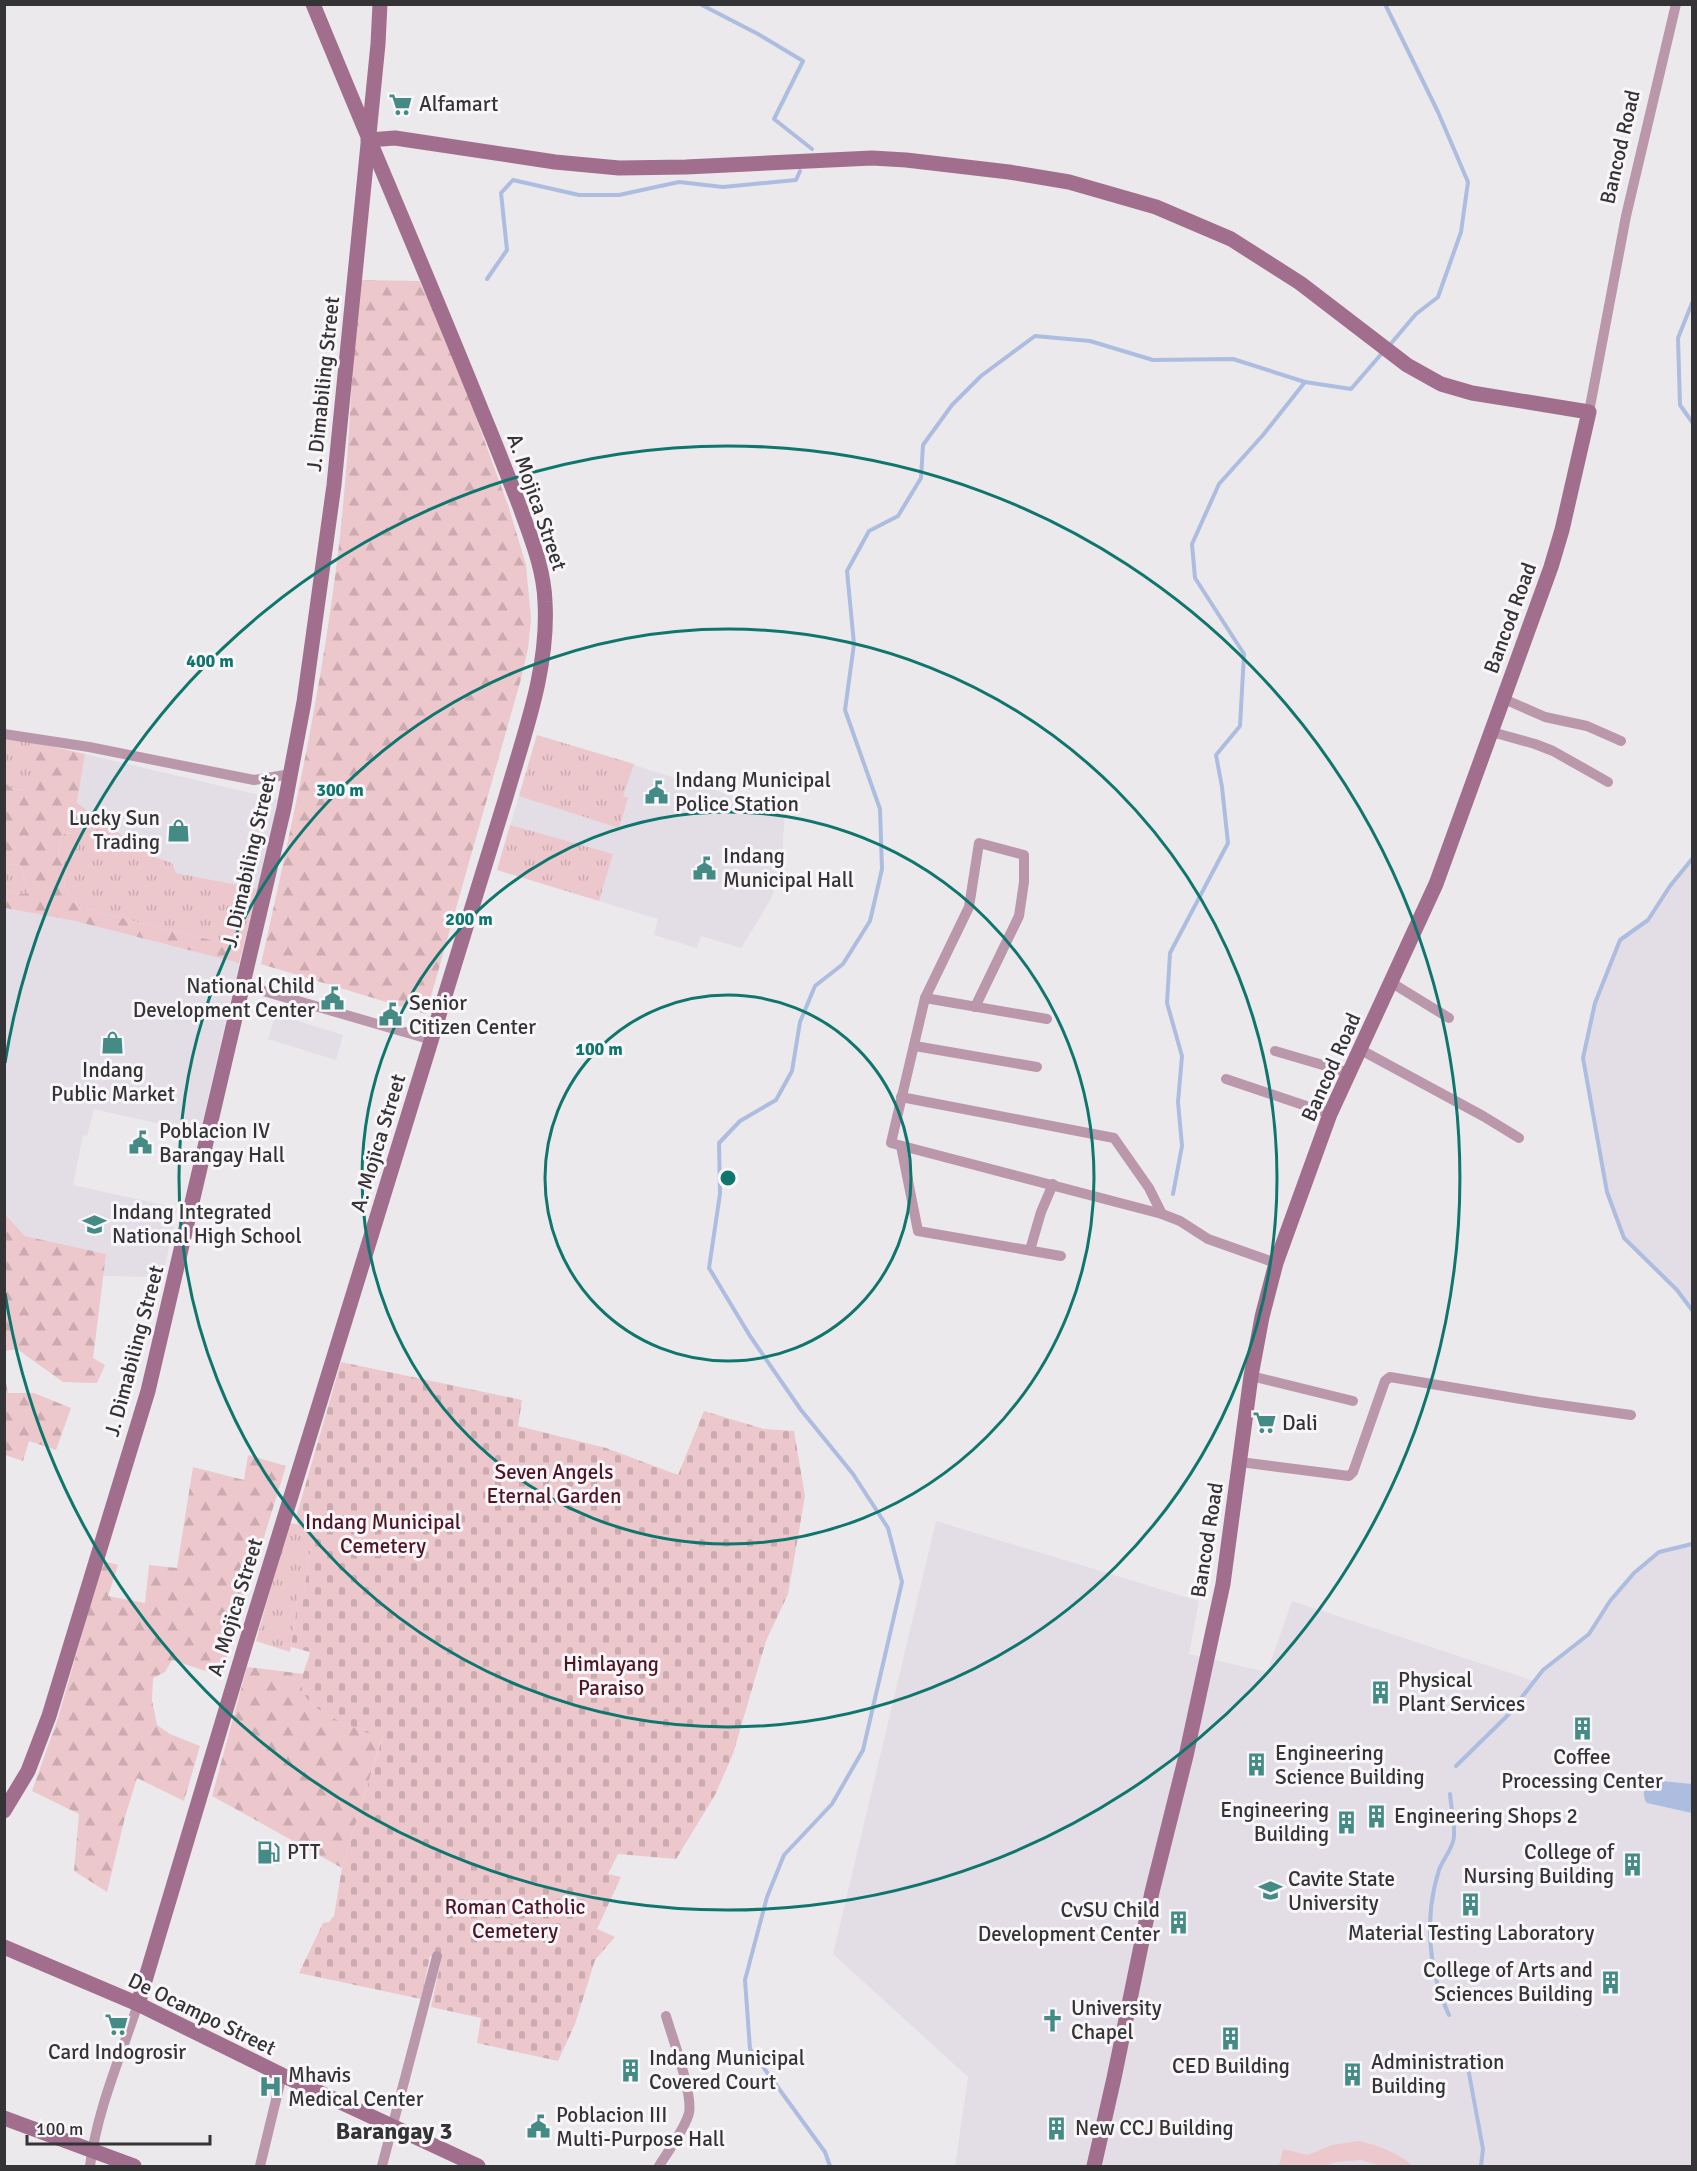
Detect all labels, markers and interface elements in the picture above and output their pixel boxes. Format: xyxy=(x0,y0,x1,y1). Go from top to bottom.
street label: Bancod Road xyxy=(1594,87,1646,207)
supermarket icon: Alfamart xyxy=(388,91,414,117)
place label: Alfamart xyxy=(419,91,498,117)
street label: J. Dimabiling Street xyxy=(301,295,345,473)
street label: A. Mojica Street xyxy=(501,430,573,574)
street label: Bancod Road xyxy=(1478,559,1542,677)
text: 400 m xyxy=(186,650,234,672)
place label: Indang Municipal Police Station xyxy=(675,767,831,817)
street label: J. Dimabiling Street xyxy=(217,772,281,950)
text: 300 m xyxy=(316,779,364,801)
public building icon: Indang Municipal Police Station xyxy=(644,779,670,805)
place label: Lucky Sun Trading xyxy=(69,805,160,855)
shop icon: Lucky Sun Trading xyxy=(165,817,191,843)
place label: Indang Municipal Hall xyxy=(723,843,854,893)
public building icon: Indang Municipal Hall xyxy=(692,855,718,881)
text: 200 m xyxy=(445,908,493,930)
place label: National Child Development Center xyxy=(133,973,315,1023)
public building icon: National Child Development Center xyxy=(320,985,346,1011)
place label: Senior Citizen Center xyxy=(409,990,536,1040)
public building icon: Senior Citizen Center xyxy=(378,1002,404,1028)
street label: Bancod Road xyxy=(1295,1009,1367,1125)
shop icon: Indang Public Market xyxy=(100,1029,126,1055)
text: 100 m xyxy=(575,1038,623,1060)
place label: Indang Public Market xyxy=(51,1057,175,1107)
street label: A. Mojica Street xyxy=(345,1071,411,1215)
place label: Poblacion IV Barangay Hall xyxy=(159,1118,285,1168)
public building icon: Poblacion IV Barangay Hall xyxy=(128,1130,154,1156)
centre of rings xyxy=(718,1168,738,1188)
place label: Indang Integrated National High School xyxy=(112,1199,302,1249)
school or university icon: Indang Integrated National High School xyxy=(81,1211,107,1237)
street label: J. Dimabiling Street xyxy=(99,1263,169,1439)
supermarket icon: Dali xyxy=(1251,1410,1277,1436)
place label: Dali xyxy=(1282,1410,1318,1436)
park label: Seven Angels Eternal Garden xyxy=(487,1459,621,1509)
street label: Bancod Road xyxy=(1185,1481,1229,1599)
park label: Indang Municipal Cemetery xyxy=(305,1509,461,1559)
street label: A. Mojica Street xyxy=(202,1535,268,1679)
park label: Himlayang Paraiso xyxy=(563,1651,659,1701)
place label: Physical Plant Services xyxy=(1398,1667,1525,1717)
building icon: Physical Plant Services xyxy=(1367,1679,1393,1705)
building icon: Coffee Processing Center xyxy=(1569,1716,1595,1742)
place label: Engineering Science Building xyxy=(1275,1740,1424,1790)
place label: Coffee Processing Center xyxy=(1501,1744,1663,1794)
building icon: Engineering Science Building xyxy=(1244,1752,1270,1778)
place label: Engineering Building xyxy=(1220,1797,1329,1847)
building icon: Engineering Shops 2 xyxy=(1363,1803,1389,1829)
place label: Engineering Shops 2 xyxy=(1394,1803,1578,1829)
building icon: Engineering Building xyxy=(1334,1809,1360,1835)
fuel station icon: PTT xyxy=(256,1839,282,1865)
place label: PTT xyxy=(287,1839,321,1865)
place label: College of Nursing Building xyxy=(1463,1839,1615,1889)
building icon: College of Nursing Building xyxy=(1619,1851,1645,1877)
place label: Cavite State University xyxy=(1288,1866,1395,1916)
school or university icon: Cavite State University xyxy=(1257,1878,1283,1904)
building icon: Material Testing Laboratory xyxy=(1458,1892,1484,1918)
park label: Roman Catholic Cemetery xyxy=(444,1894,586,1944)
place label: CvSU Child Development Center xyxy=(978,1897,1160,1947)
building icon: CvSU Child Development Center xyxy=(1165,1909,1191,1935)
place label: Material Testing Laboratory xyxy=(1348,1920,1594,1946)
place label: College of Arts and Sciences Building xyxy=(1423,1957,1593,2007)
street label: De Ocampo Street xyxy=(124,1967,280,2061)
building icon: College of Arts and Sciences Building xyxy=(1598,1969,1624,1995)
place label: University Chapel xyxy=(1071,1995,1162,2045)
church icon: University Chapel xyxy=(1040,2007,1066,2033)
supermarket icon: Card Indogrosir xyxy=(104,2011,130,2037)
building icon: CED Building xyxy=(1218,2025,1244,2051)
place label: Card Indogrosir xyxy=(48,2039,186,2065)
place label: Indang Municipal Covered Court xyxy=(649,2045,805,2095)
place label: Administration Building xyxy=(1371,2049,1505,2099)
place label: CED Building xyxy=(1172,2053,1290,2079)
building icon: Indang Municipal Covered Court xyxy=(618,2057,644,2083)
building icon: Administration Building xyxy=(1340,2061,1366,2087)
place label: Mhavis Medical Center xyxy=(288,2062,424,2112)
hospital icon: Mhavis Medical Center xyxy=(257,2074,283,2100)
place label: Poblacion III Multi-Purpose Hall xyxy=(556,2102,725,2152)
scale bar xyxy=(27,2108,210,2146)
public building icon: Poblacion III Multi-Purpose Hall xyxy=(525,2114,551,2140)
building icon: New CCJ Building xyxy=(1044,2115,1070,2141)
place label: New CCJ Building xyxy=(1075,2115,1234,2141)
district label: Barangay 3 xyxy=(336,2116,452,2146)
text: 100 m xyxy=(36,2118,83,2140)

